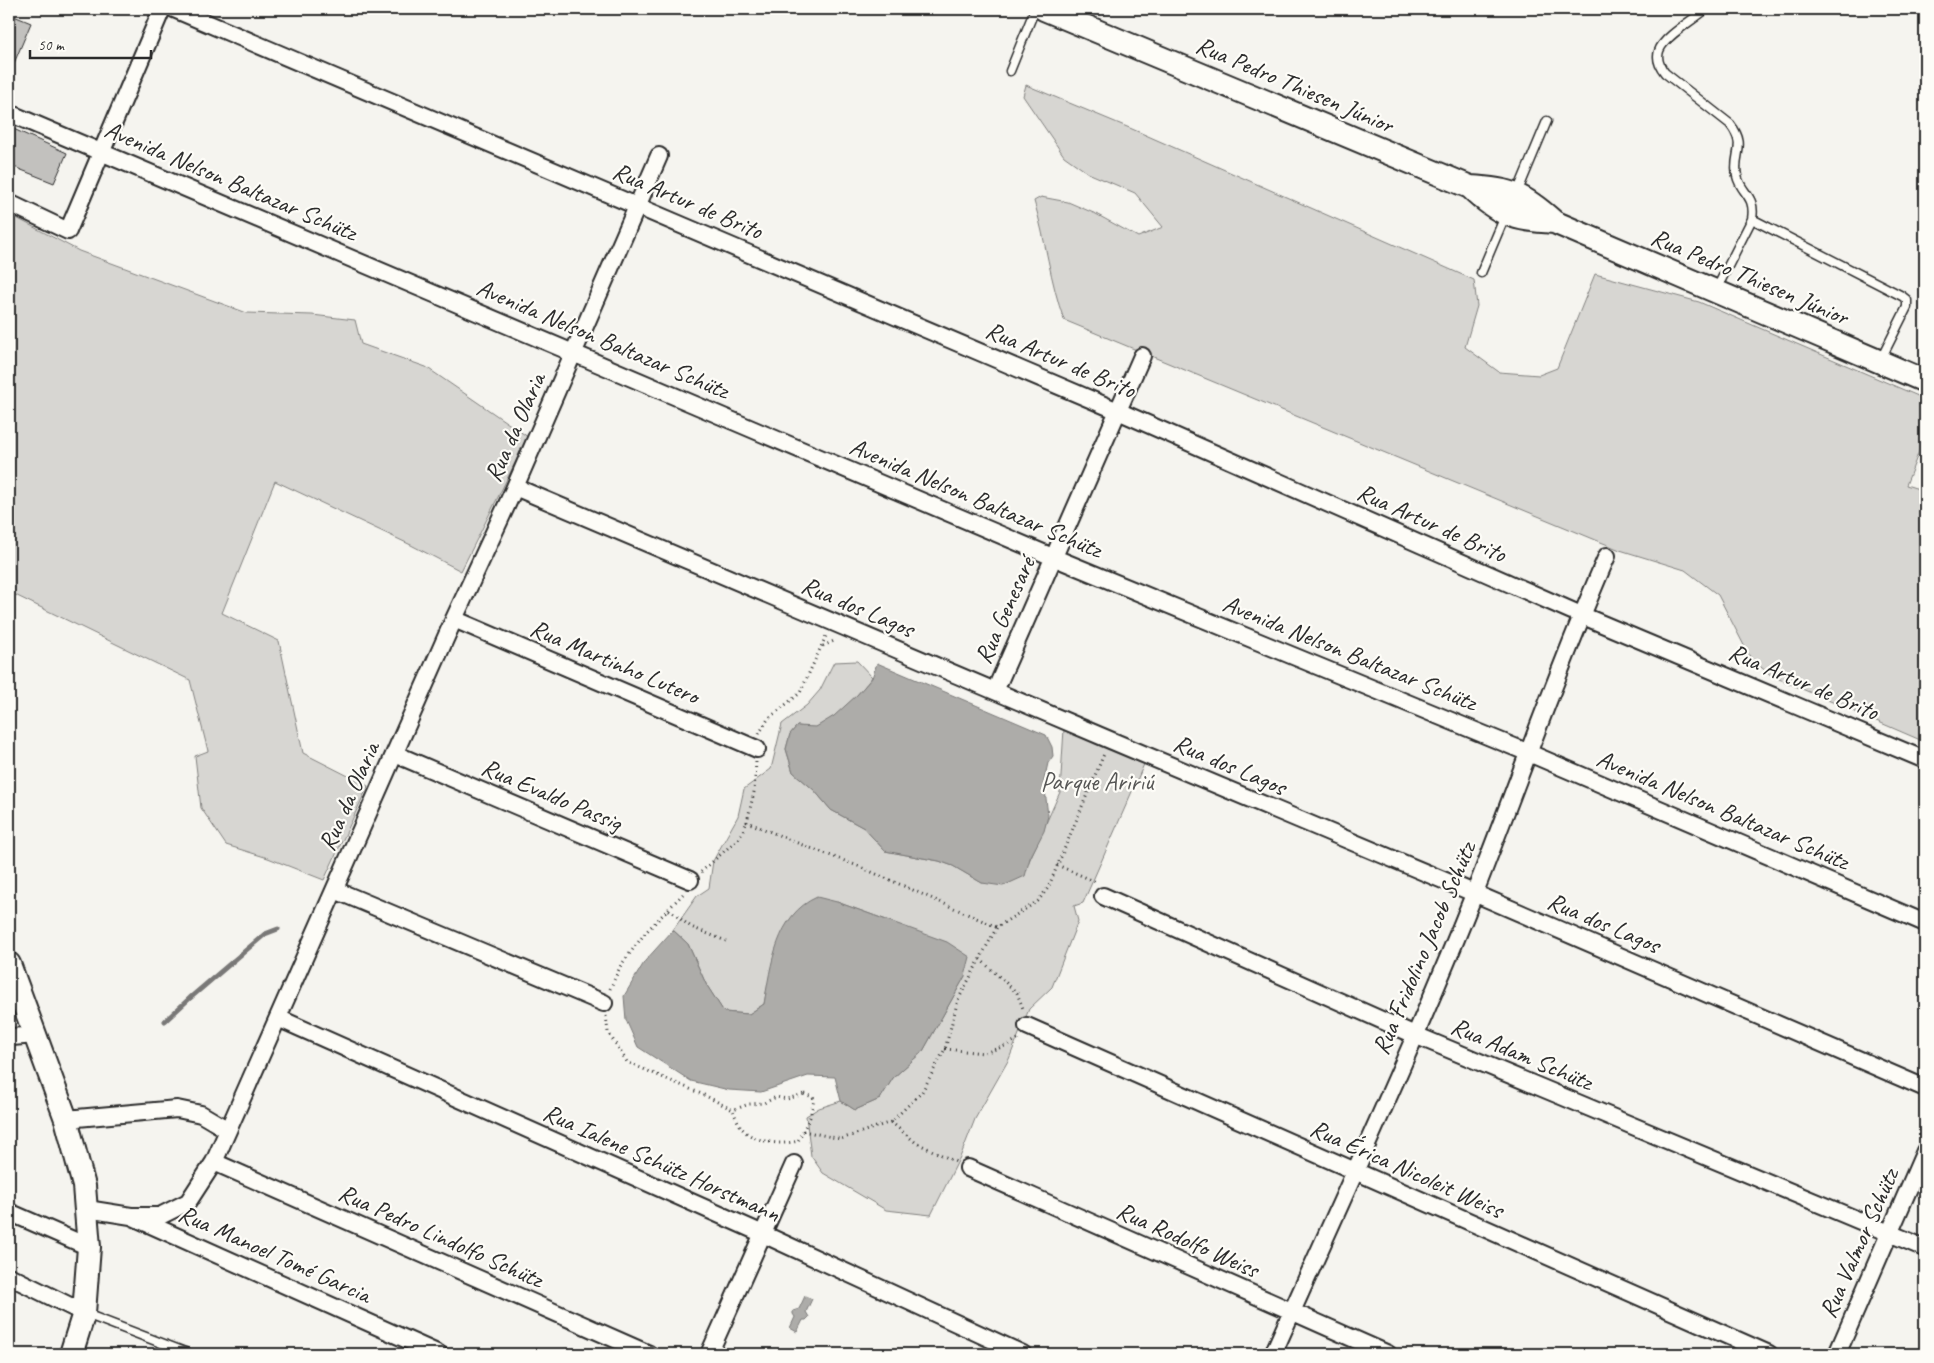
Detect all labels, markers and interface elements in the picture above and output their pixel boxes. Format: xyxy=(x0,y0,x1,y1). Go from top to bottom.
scale bar xyxy=(30,28,151,60)
street label: Rua Pedro Thiesen Júnior xyxy=(1191,29,1400,142)
text: 50 m xyxy=(38,36,65,55)
street label: Avenida Nelson Baltazar Schütz xyxy=(100,113,363,249)
street label: Rua Artur de Brito xyxy=(608,155,768,247)
street label: Rua Pedro Thiesen Júnior xyxy=(1646,221,1855,334)
street label: Avenida Nelson Baltazar Schütz xyxy=(472,271,735,407)
street label: Rua Artur de Brito xyxy=(981,314,1141,406)
street label: Rua da Olaria xyxy=(477,366,554,487)
street label: Avenida Nelson Baltazar Schütz xyxy=(845,430,1108,566)
street label: Rua Artur de Brito xyxy=(1352,476,1512,570)
street label: Rua Genesaré xyxy=(967,548,1044,669)
street label: Rua dos Lagos xyxy=(797,569,921,646)
street label: Avenida Nelson Baltazar Schütz xyxy=(1218,587,1483,719)
street label: Rua Martinho Lutero xyxy=(525,612,707,713)
street label: Rua Artur de Brito xyxy=(1724,636,1884,728)
street label: Rua dos Lagos xyxy=(1169,727,1293,804)
street label: Rua da Olaria xyxy=(311,735,388,856)
street label: Avenida Nelson Baltazar Schütz xyxy=(1592,742,1855,878)
street label: Rua Evaldo Passig xyxy=(477,751,629,840)
park label: Parque Aririú xyxy=(1041,766,1155,798)
street label: Rua Fridolino Jacob Schütz xyxy=(1365,836,1484,1059)
street label: Rua dos Lagos xyxy=(1543,885,1667,962)
street label: Rua Adam Schütz xyxy=(1446,1010,1599,1099)
street label: Rua Ialene Schütz Horstmann xyxy=(538,1096,786,1230)
street label: Rua Érica Nicoleit Weiss xyxy=(1305,1112,1510,1227)
street label: Rua Valmor Schütz xyxy=(1812,1162,1907,1323)
street label: Rua Pedro Lindolfo Schütz xyxy=(334,1177,550,1296)
street label: Rua Rodolfo Weiss xyxy=(1112,1194,1266,1286)
street label: Rua Manoel Tomé Garcia xyxy=(174,1197,378,1312)

